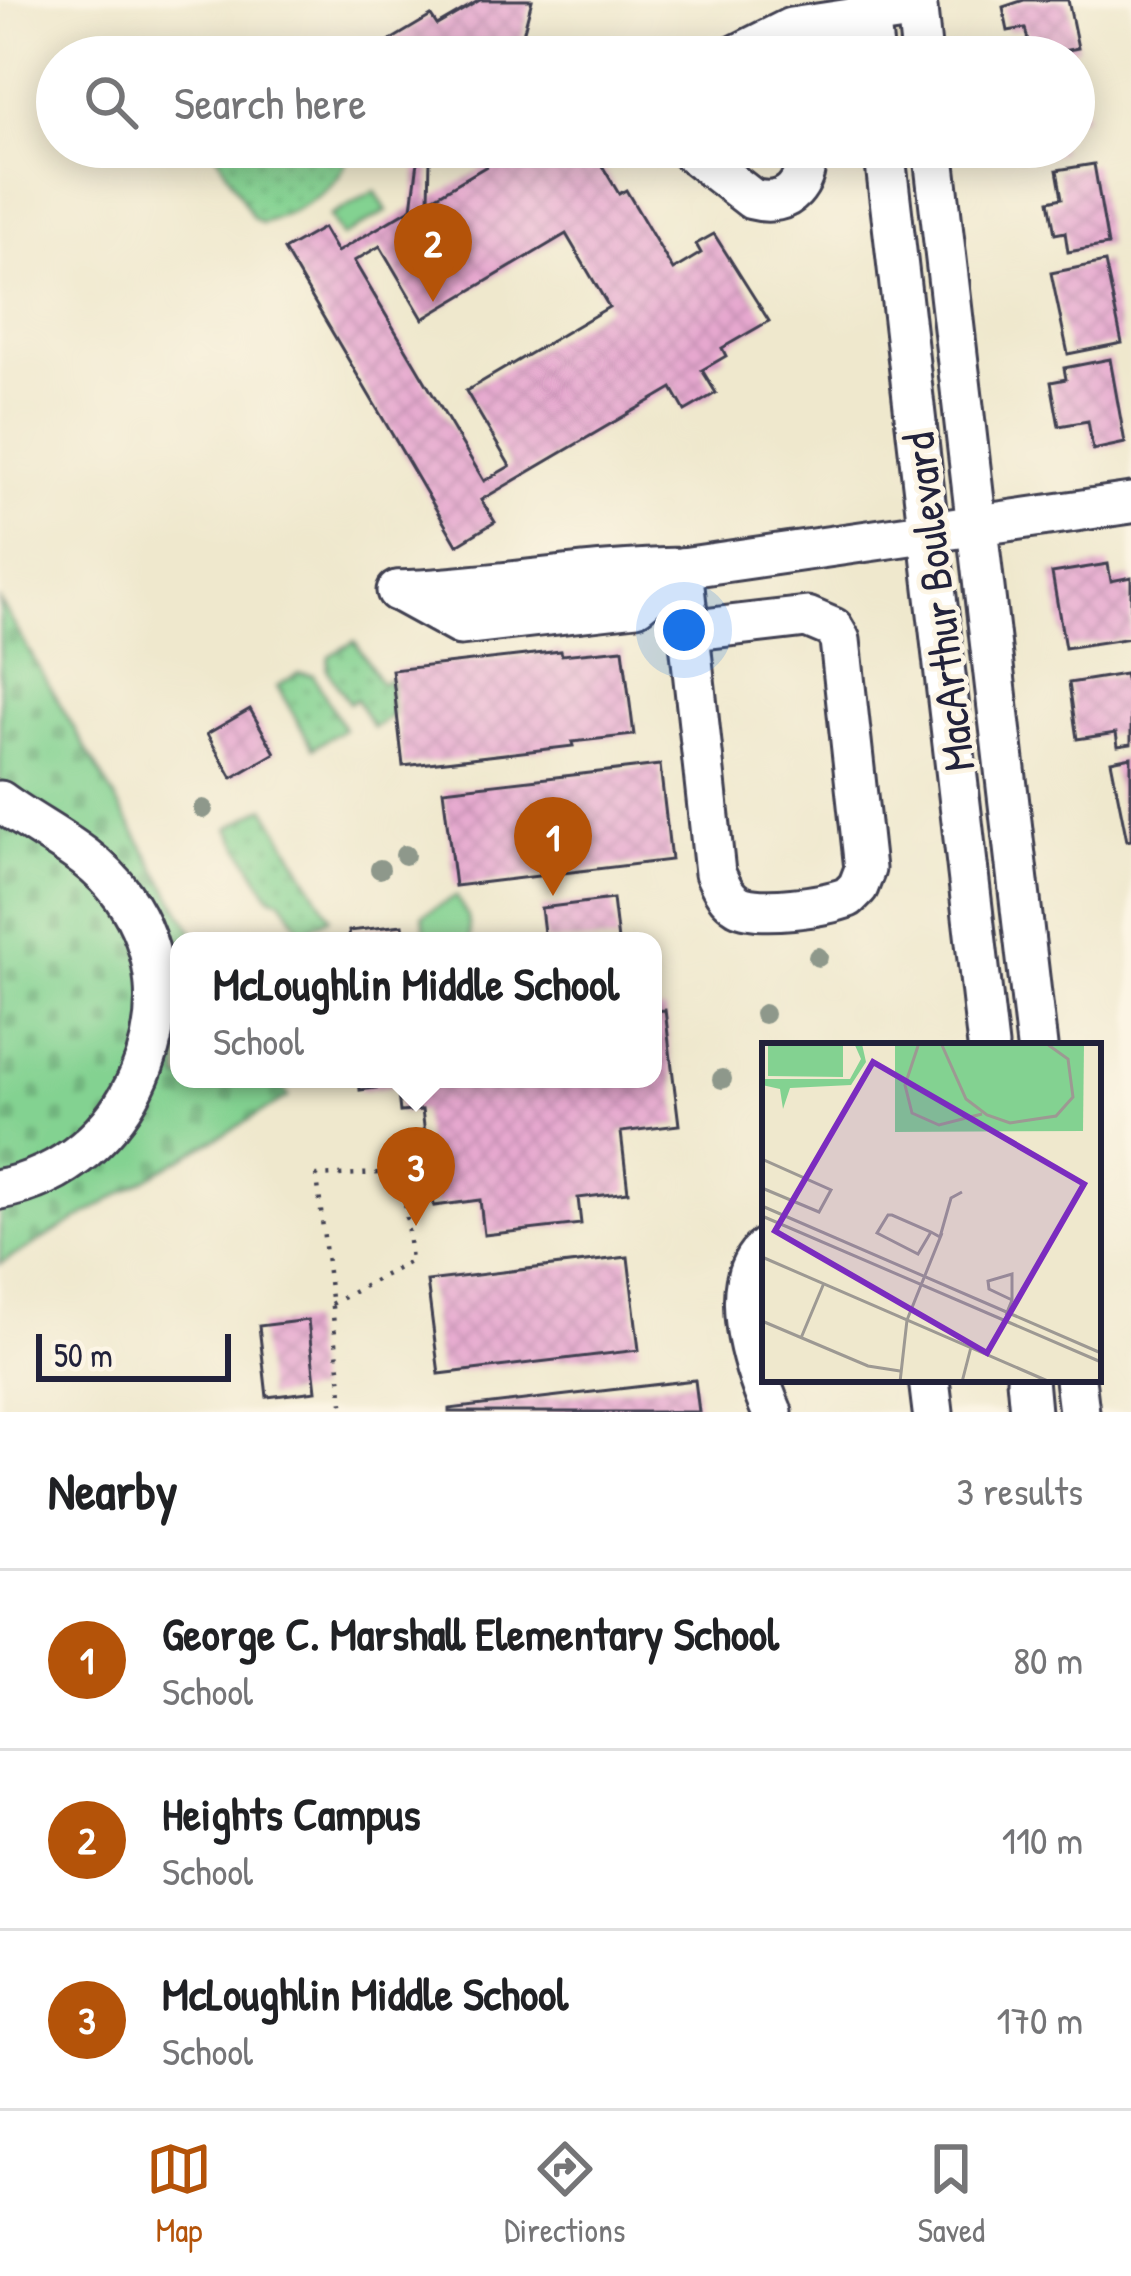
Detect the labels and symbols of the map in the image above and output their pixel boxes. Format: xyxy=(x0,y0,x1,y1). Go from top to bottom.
pin: 2 xyxy=(394,203,472,302)
street label: MacArthur Boulevard xyxy=(886,429,989,775)
your location xyxy=(654,600,714,660)
pin: 1 xyxy=(514,797,592,896)
inset map xyxy=(762,1043,1101,1382)
pin: 3 xyxy=(377,1127,455,1226)
scale bar xyxy=(36,1328,231,1381)

